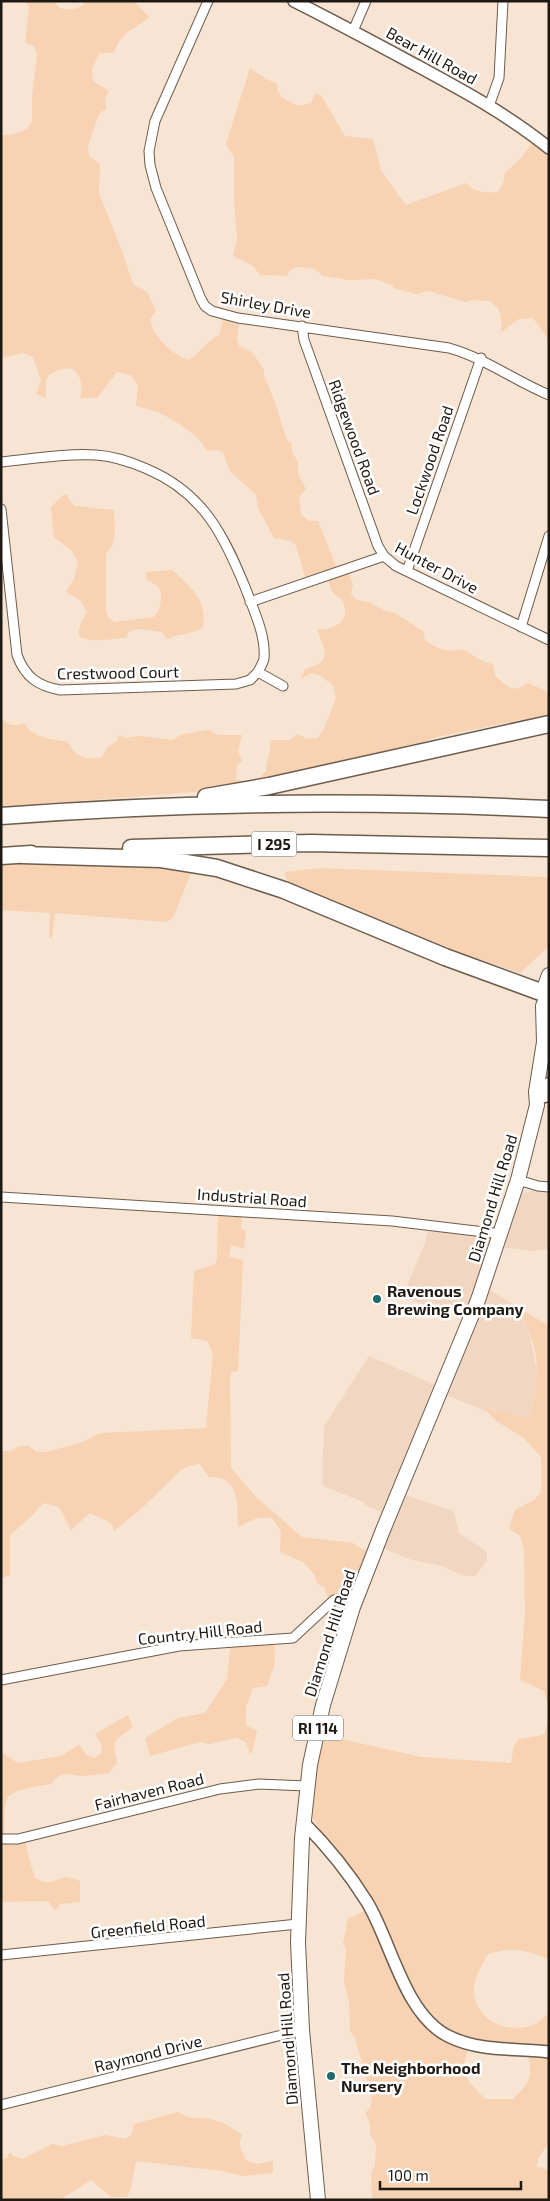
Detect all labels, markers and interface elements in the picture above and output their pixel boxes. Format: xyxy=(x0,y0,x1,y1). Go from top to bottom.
street label: Bear Hill Road xyxy=(383,22,481,88)
street label: Shirley Drive xyxy=(219,287,313,321)
street label: Ridgewood Road xyxy=(325,377,385,497)
street label: Lockwood Road xyxy=(401,403,457,517)
street label: Hunter Drive xyxy=(392,537,482,597)
street label: Crestwood Court xyxy=(57,661,179,683)
road number: I 295 xyxy=(252,832,296,856)
street label: Diamond Hill Road xyxy=(464,1132,520,1264)
street label: Industrial Road xyxy=(197,1184,307,1210)
place label: Ravenous Brewing Company xyxy=(387,1281,524,1319)
marker: Ravenous Brewing Company xyxy=(371,1293,383,1305)
street label: Diamond Hill Road xyxy=(299,1567,359,1699)
street label: Country Hill Road xyxy=(137,1616,263,1648)
road number: RI 114 xyxy=(293,1716,343,1740)
street label: Fairhaven Road xyxy=(92,1768,206,1814)
street label: Greenfield Road xyxy=(90,1911,206,1941)
street label: Diamond Hill Road xyxy=(273,1972,301,2106)
street label: Raymond Drive xyxy=(92,2030,204,2076)
place label: The Neighborhood Nursery xyxy=(341,2058,480,2096)
marker: The Neighborhood Nursery xyxy=(325,2070,337,2082)
scale bar xyxy=(380,2158,521,2190)
text: 100 m xyxy=(388,2166,429,2184)

